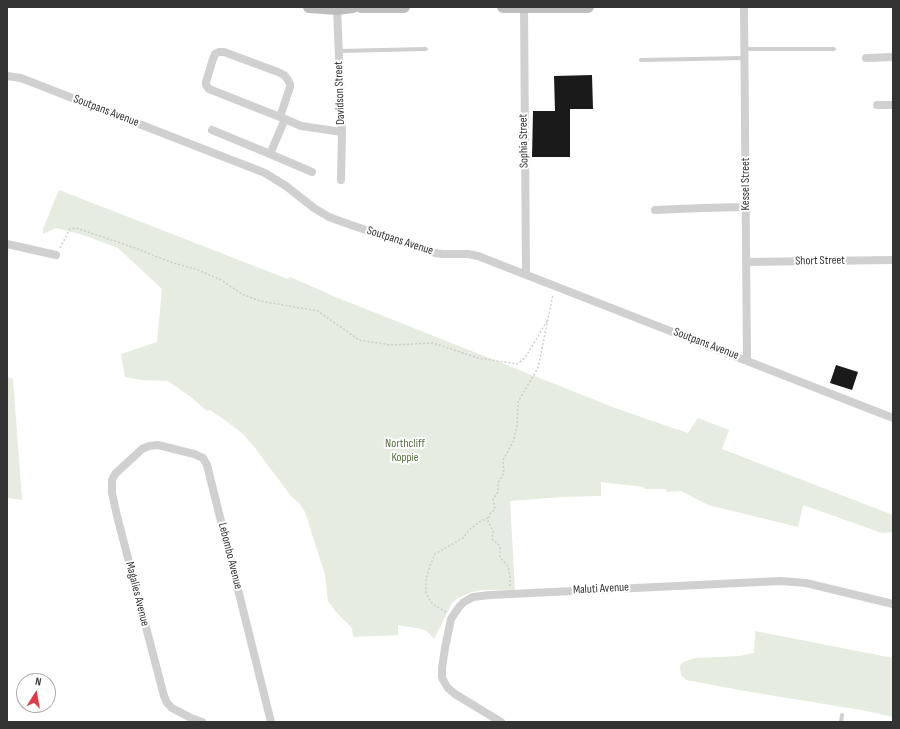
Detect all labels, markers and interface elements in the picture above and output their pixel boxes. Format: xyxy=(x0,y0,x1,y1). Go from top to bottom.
street label: Davidson Street xyxy=(332,61,348,125)
street label: Soutpans Avenue xyxy=(71,92,141,130)
street label: Sophia Street xyxy=(516,114,532,168)
street label: Kessel Street xyxy=(739,158,753,210)
street label: Soutpans Avenue xyxy=(365,223,435,259)
street label: Short Street xyxy=(795,253,845,269)
street label: Soutpans Avenue xyxy=(671,325,741,363)
park label: Northcliff Koppie xyxy=(385,437,425,465)
street label: Lebombo Avenue xyxy=(215,521,245,591)
street label: Magalies Avenue xyxy=(122,560,152,628)
street label: Maluti Avenue xyxy=(573,580,629,598)
north arrow xyxy=(16,673,56,713)
text: N xyxy=(34,675,42,689)

